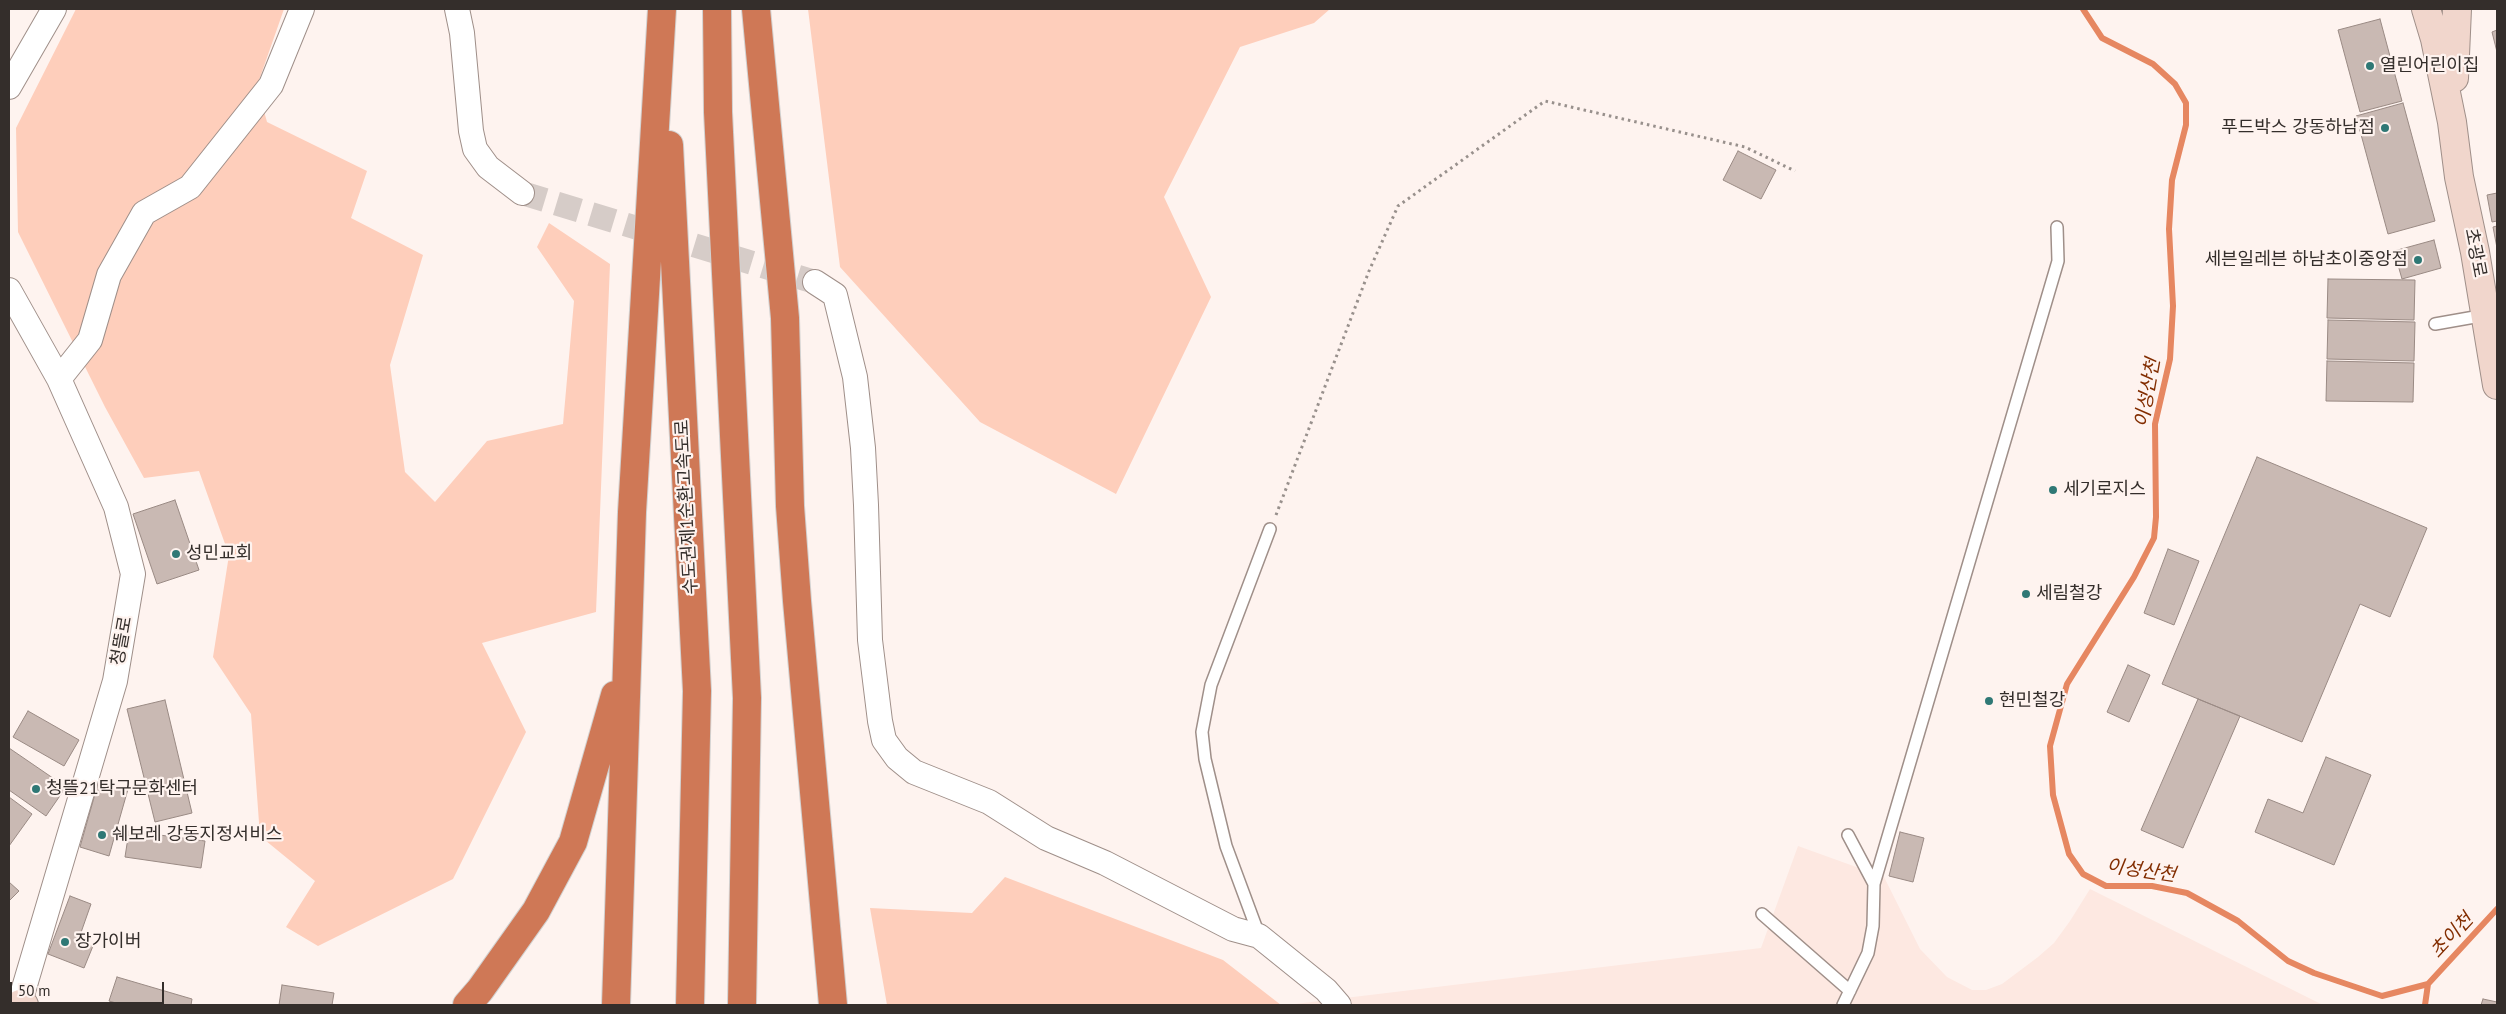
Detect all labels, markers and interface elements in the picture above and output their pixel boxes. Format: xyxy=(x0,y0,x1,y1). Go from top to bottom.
place label: 열린어린이집 xyxy=(2380,55,2479,77)
marker: 열린어린이집 xyxy=(2364,60,2376,72)
place label: 푸드박스 강동하남점 xyxy=(2221,117,2375,139)
marker: 푸드박스 강동하남점 xyxy=(2379,122,2391,134)
street label: 초광로 xyxy=(2460,227,2490,279)
place label: 세븐일레븐 하남초이중앙점 xyxy=(2204,249,2408,271)
marker: 세븐일레븐 하남초이중앙점 xyxy=(2412,254,2424,266)
water label: 이성산천 xyxy=(2131,357,2165,429)
street label: 수도권제1순환고속도로 xyxy=(672,419,702,595)
place label: 세기로지스 xyxy=(2063,479,2146,501)
marker: 세기로지스 xyxy=(2047,484,2059,496)
place label: 성민교회 xyxy=(186,543,252,565)
marker: 성민교회 xyxy=(170,548,182,560)
place label: 세림철강 xyxy=(2036,583,2102,605)
marker: 세림철강 xyxy=(2020,588,2032,600)
street label: 청뜰로 xyxy=(107,615,137,667)
place label: 현민철강 xyxy=(1999,690,2065,712)
marker: 현민철강 xyxy=(1983,695,1995,707)
place label: 청뜰21탁구문화센터 xyxy=(46,778,198,800)
marker: 청뜰21탁구문화센터 xyxy=(30,783,42,795)
place label: 쉐보레 강동지정서비스 xyxy=(112,824,282,846)
marker: 쉐보레 강동지정서비스 xyxy=(96,829,108,841)
water label: 이성산천 xyxy=(2105,855,2177,887)
water label: 초이천 xyxy=(2426,909,2478,963)
place label: 장가이버 xyxy=(75,931,141,953)
marker: 장가이버 xyxy=(59,936,71,948)
scale bar xyxy=(12,972,166,1004)
text: 50 m xyxy=(18,981,51,1000)

